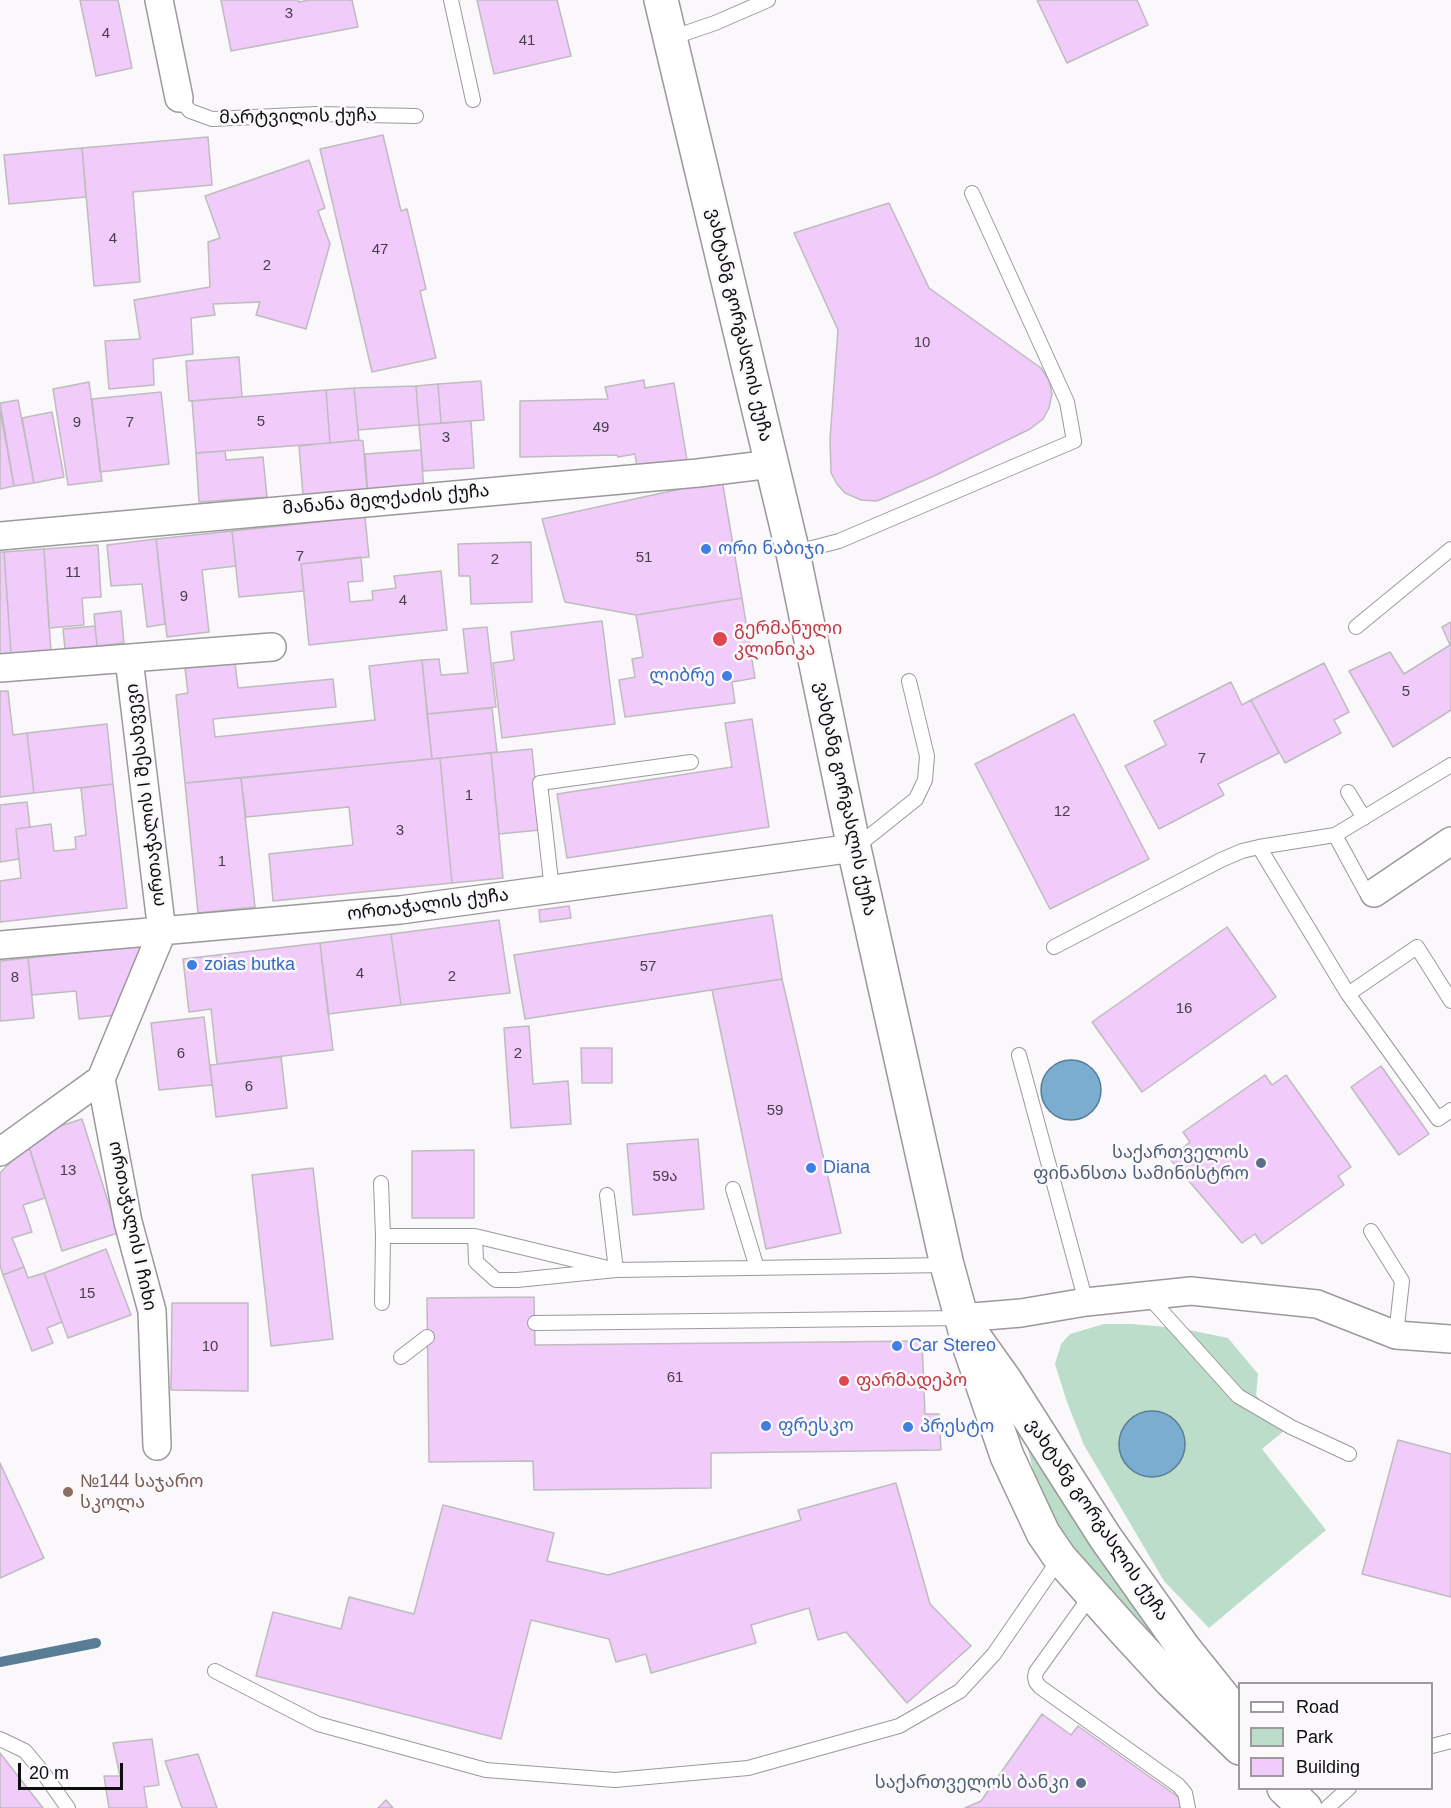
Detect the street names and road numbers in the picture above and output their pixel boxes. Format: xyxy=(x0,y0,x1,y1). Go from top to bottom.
street label: მარტვილის ქუჩა xyxy=(219,105,377,129)
street label: ვახტანგ გორგასლის ქუჩა xyxy=(702,206,776,444)
street label: მანანა მელქაძის ქუჩა xyxy=(282,480,490,520)
street label: ვახტანგ გორგასლის ქუჩა xyxy=(810,680,880,918)
street label: ორთაჭალის I შესახვევი xyxy=(122,682,170,908)
street label: ორთაჭალის ქუჩა xyxy=(346,884,510,926)
street label: ორთაჭალის I ჩიხი xyxy=(103,1139,161,1313)
street label: ვახტანგ გორგასლის ქუჩა xyxy=(1021,1415,1173,1625)

